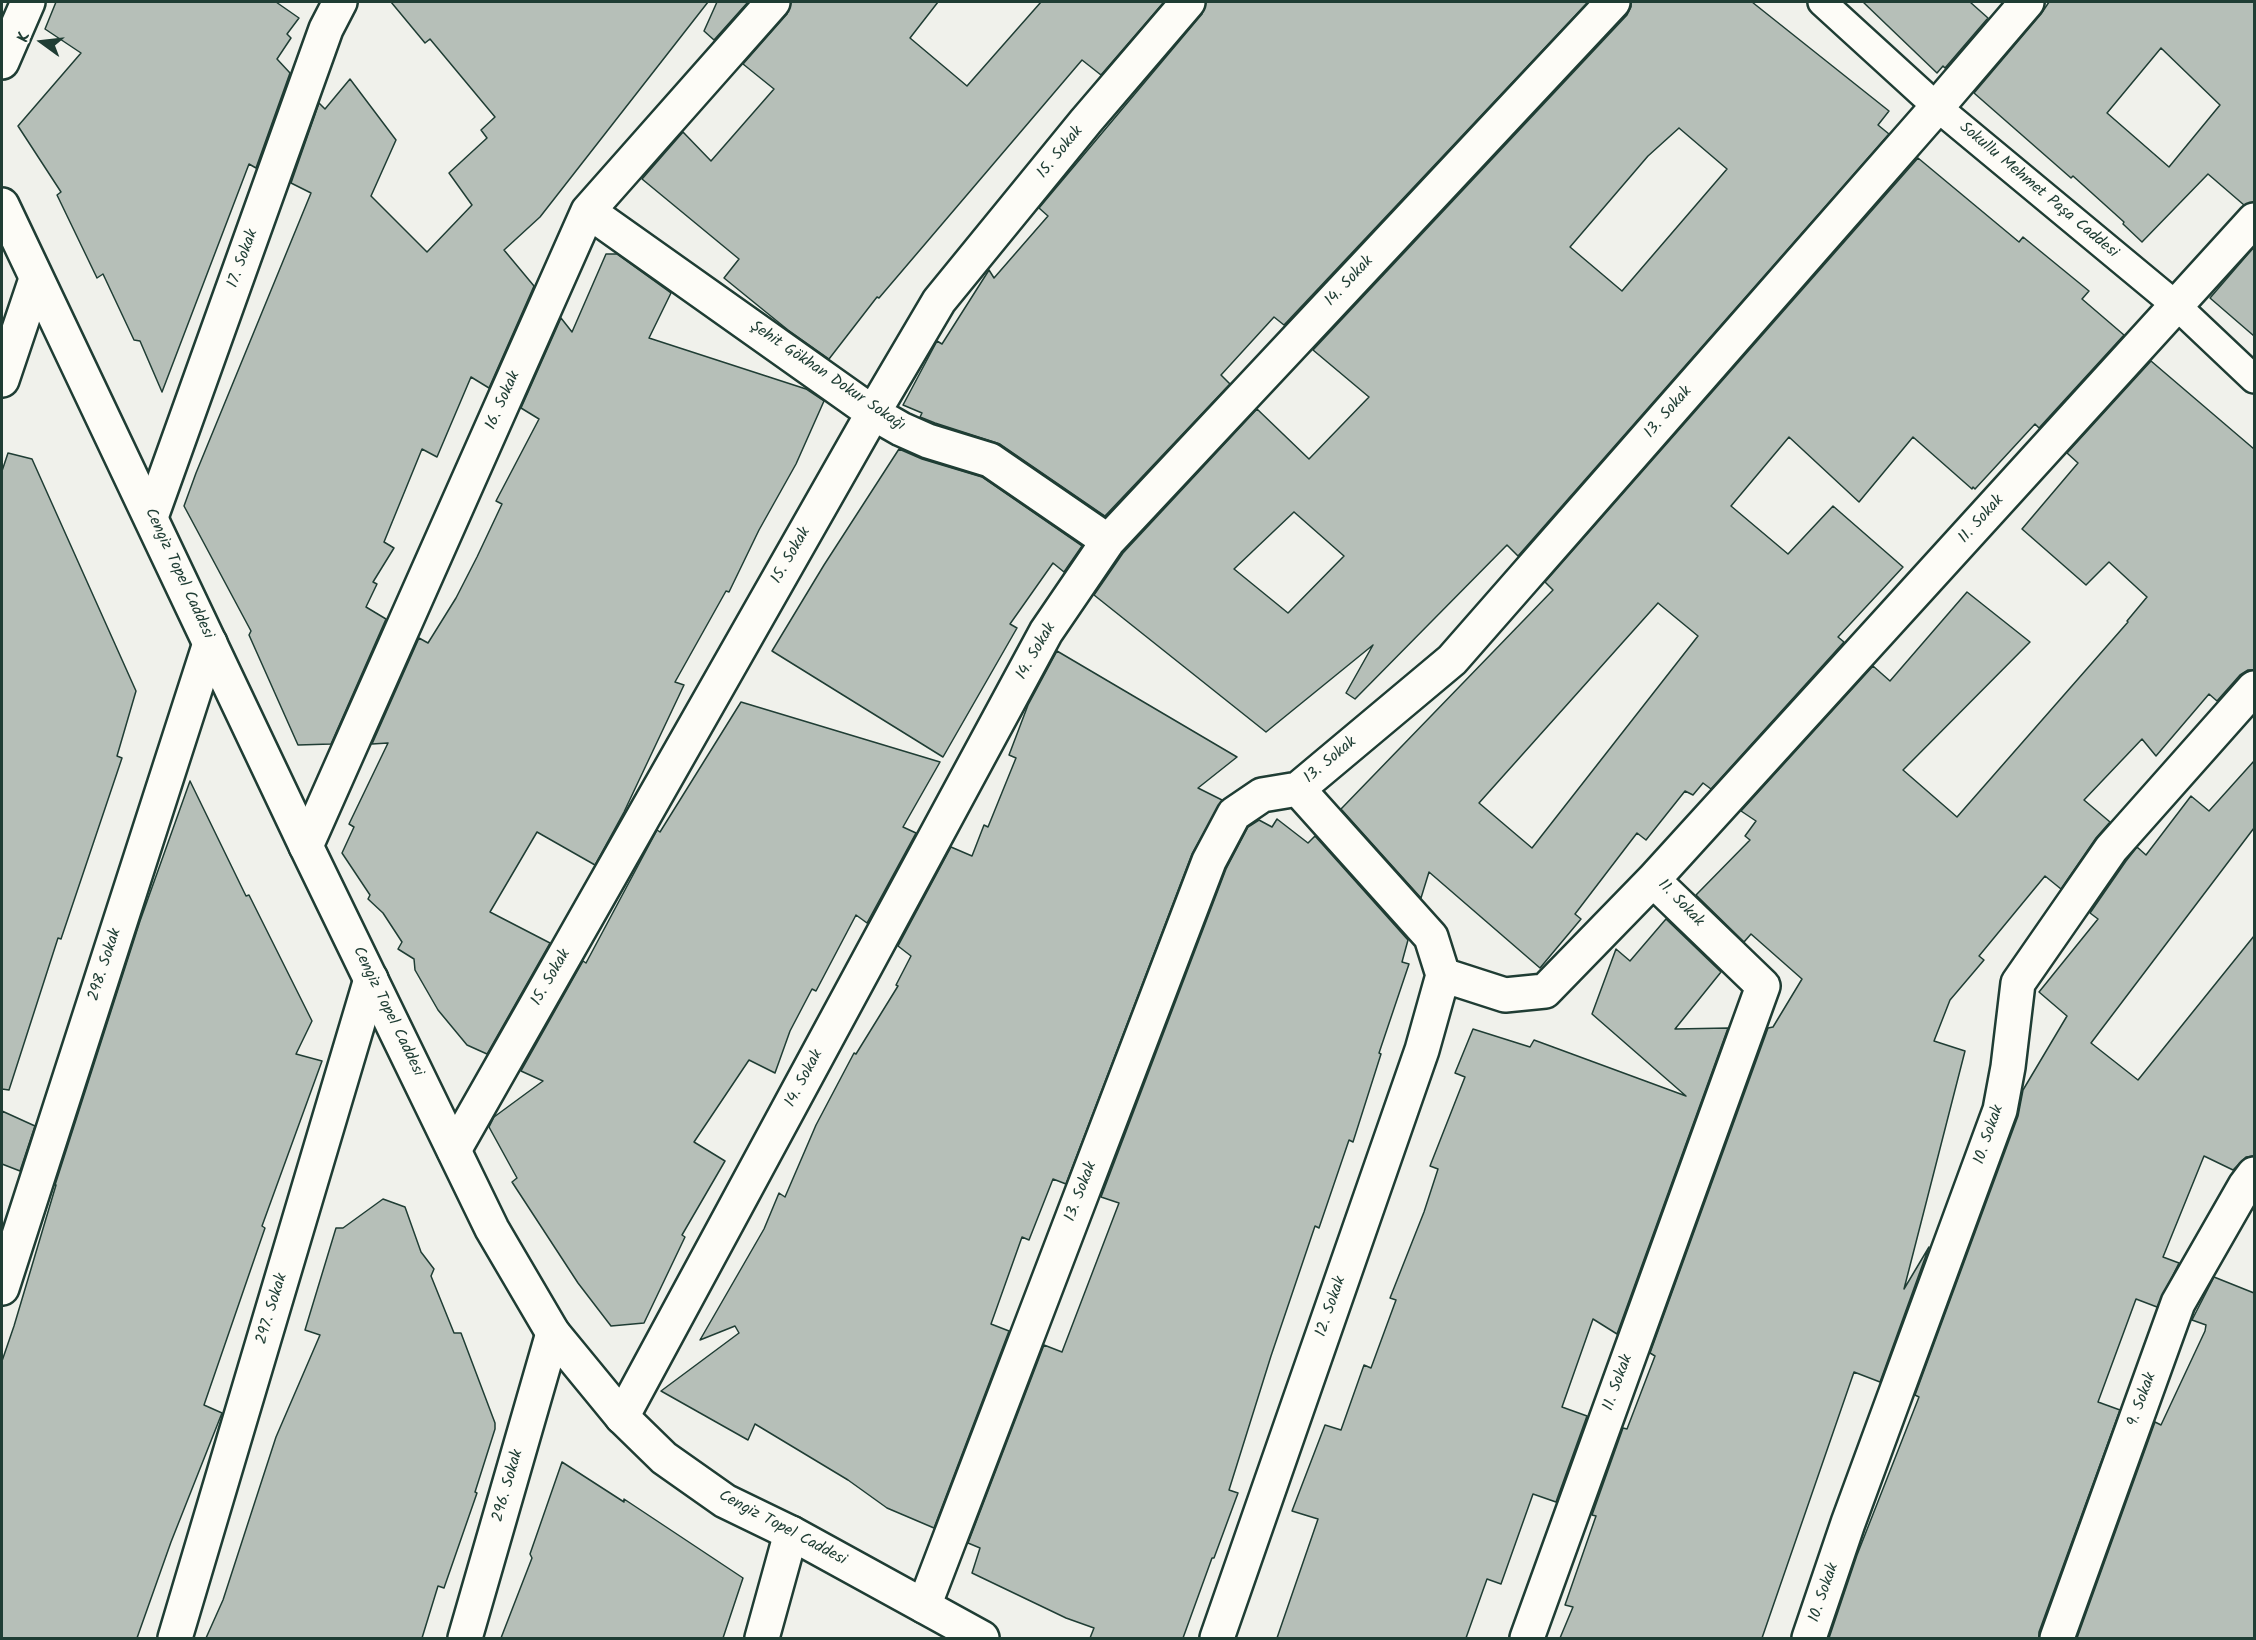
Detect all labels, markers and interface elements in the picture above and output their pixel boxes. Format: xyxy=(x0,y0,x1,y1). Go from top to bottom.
north arrow xyxy=(12,12,72,72)
text: K xyxy=(11,29,37,45)
street label: Sokullu Mehmet Paşa Caddesi xyxy=(1955,119,2121,263)
street label: 15. Sokak xyxy=(1034,123,1088,183)
street label: 17. Sokak xyxy=(225,227,263,291)
street label: 14. Sokak xyxy=(1322,253,1378,311)
street label: Şehit Gökhan Dokur Sokağı xyxy=(746,318,908,436)
street label: 16. Sokak xyxy=(483,369,525,433)
street label: 13. Sokak xyxy=(1641,383,1697,443)
street label: 11. Sokak xyxy=(1955,492,2009,548)
street label: Cengiz Topel Caddesi xyxy=(139,506,217,642)
street label: 15. Sokak xyxy=(768,524,816,588)
street label: 14. Sokak xyxy=(1013,620,1061,684)
street label: 13. Sokak xyxy=(1301,734,1361,788)
street label: 11. Sokak xyxy=(1653,876,1707,932)
street label: 298. Sokak xyxy=(85,926,127,1004)
street label: Cengiz Topel Caddesi xyxy=(347,944,427,1080)
street label: 15. Sokak xyxy=(528,946,576,1010)
street label: 14. Sokak xyxy=(782,1047,828,1111)
street label: 10. Sokak xyxy=(1971,1103,2009,1167)
street label: 13. Sokak xyxy=(1062,1159,1102,1225)
street label: 297. Sokak xyxy=(253,1271,293,1347)
street label: 12. Sokak xyxy=(1313,1274,1351,1340)
street label: 11. Sokak xyxy=(1600,1352,1638,1414)
street label: 9. Sokak xyxy=(2124,1370,2162,1430)
street label: 296. Sokak xyxy=(490,1448,528,1524)
street label: Cengiz Topel Caddesi xyxy=(715,1487,849,1571)
street label: 10. Sokak xyxy=(1806,1561,1844,1625)

